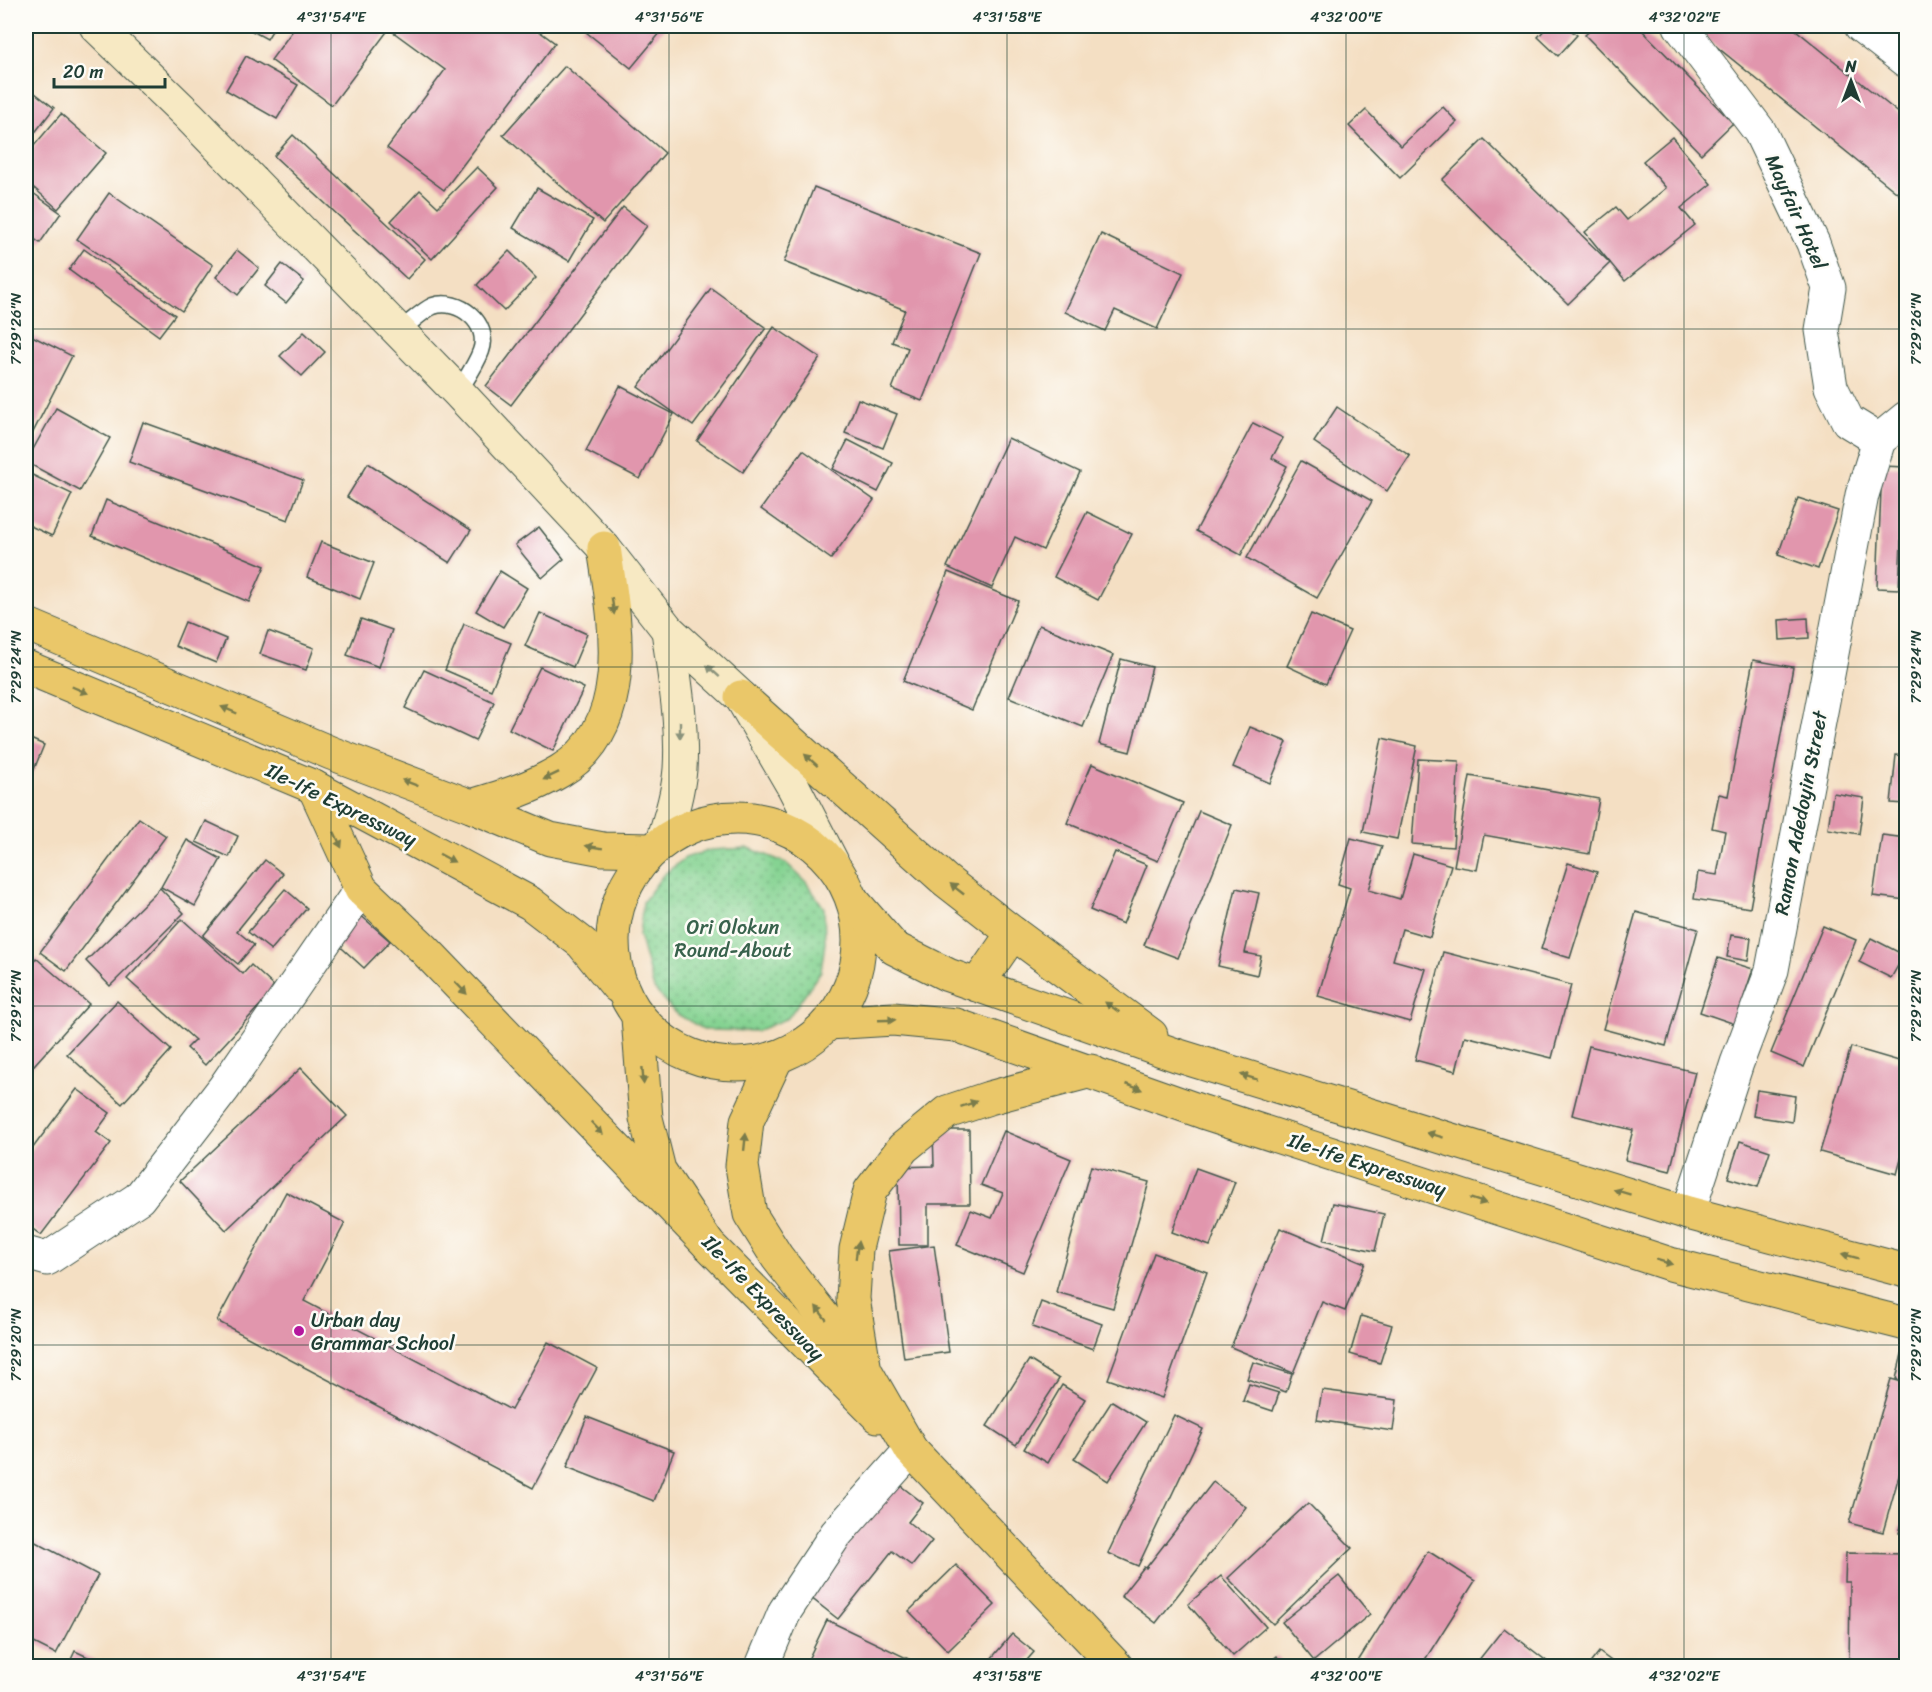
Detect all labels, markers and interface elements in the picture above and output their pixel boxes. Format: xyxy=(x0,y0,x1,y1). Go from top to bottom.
text: 4°31'54"E xyxy=(296,4,367,30)
text: 4°31'56"E xyxy=(635,4,705,30)
text: 4°31'58"E xyxy=(973,4,1043,30)
text: 4°32'00"E xyxy=(1310,4,1384,30)
text: 4°32'02"E xyxy=(1649,4,1721,30)
scale bar xyxy=(54,51,165,89)
north arrow xyxy=(1821,51,1881,111)
text: N xyxy=(1844,52,1857,81)
text: 20 m xyxy=(63,56,103,88)
street label: Mayfair Hotel xyxy=(1755,149,1838,277)
text: 7°29'26"N xyxy=(3,292,29,365)
text: 7°29'26"N xyxy=(1903,292,1929,365)
one-way arrow xyxy=(608,596,617,615)
text: 7°29'24"N xyxy=(3,630,29,704)
text: 7°29'24"N xyxy=(1903,630,1929,704)
one-way arrow xyxy=(706,665,720,679)
one-way arrow xyxy=(71,685,89,695)
one-way arrow xyxy=(220,705,238,715)
street label: Ramon Adedoyin Street xyxy=(1764,707,1838,918)
one-way arrow xyxy=(675,720,685,739)
street label: Ile-Ife Expressway xyxy=(258,753,423,857)
one-way arrow xyxy=(804,753,819,767)
one-way arrow xyxy=(542,771,559,781)
one-way arrow xyxy=(401,778,419,787)
one-way arrow xyxy=(334,832,343,849)
one-way arrow xyxy=(584,842,603,851)
one-way arrow xyxy=(438,853,456,863)
one-way arrow xyxy=(949,883,965,896)
park label: Ori Olokun Round-About xyxy=(675,910,792,968)
text: 7°29'22"N xyxy=(3,969,29,1042)
text: 7°29'22"N xyxy=(1903,969,1929,1042)
one-way arrow xyxy=(454,981,468,996)
one-way arrow xyxy=(1105,1001,1121,1013)
one-way arrow xyxy=(877,1015,896,1024)
one-way arrow xyxy=(638,1066,647,1085)
one-way arrow xyxy=(1240,1072,1258,1081)
one-way arrow xyxy=(1125,1082,1143,1092)
one-way arrow xyxy=(960,1099,978,1108)
one-way arrow xyxy=(589,1121,603,1135)
street label: Ile-Ife Expressway xyxy=(1282,1123,1451,1207)
one-way arrow xyxy=(1426,1130,1444,1139)
one-way arrow xyxy=(740,1132,749,1151)
one-way arrow xyxy=(1613,1187,1631,1196)
one-way arrow xyxy=(1469,1197,1487,1207)
street label: Ile-Ife Expressway xyxy=(692,1226,833,1370)
one-way arrow xyxy=(852,1240,861,1259)
one-way arrow xyxy=(1841,1251,1859,1260)
one-way arrow xyxy=(1655,1258,1673,1267)
place label: Urban day Grammar School xyxy=(311,1303,456,1361)
one-way arrow xyxy=(815,1306,827,1321)
text: 7°29'20"N xyxy=(3,1308,29,1382)
text: 7°29'20"N xyxy=(1903,1308,1929,1382)
marker: Urban day Grammar School xyxy=(292,1324,306,1338)
text: 4°31'54"E xyxy=(296,1663,367,1689)
text: 4°31'56"E xyxy=(635,1663,705,1689)
text: 4°31'58"E xyxy=(973,1663,1043,1689)
text: 4°32'00"E xyxy=(1310,1663,1384,1689)
text: 4°32'02"E xyxy=(1649,1663,1721,1689)

